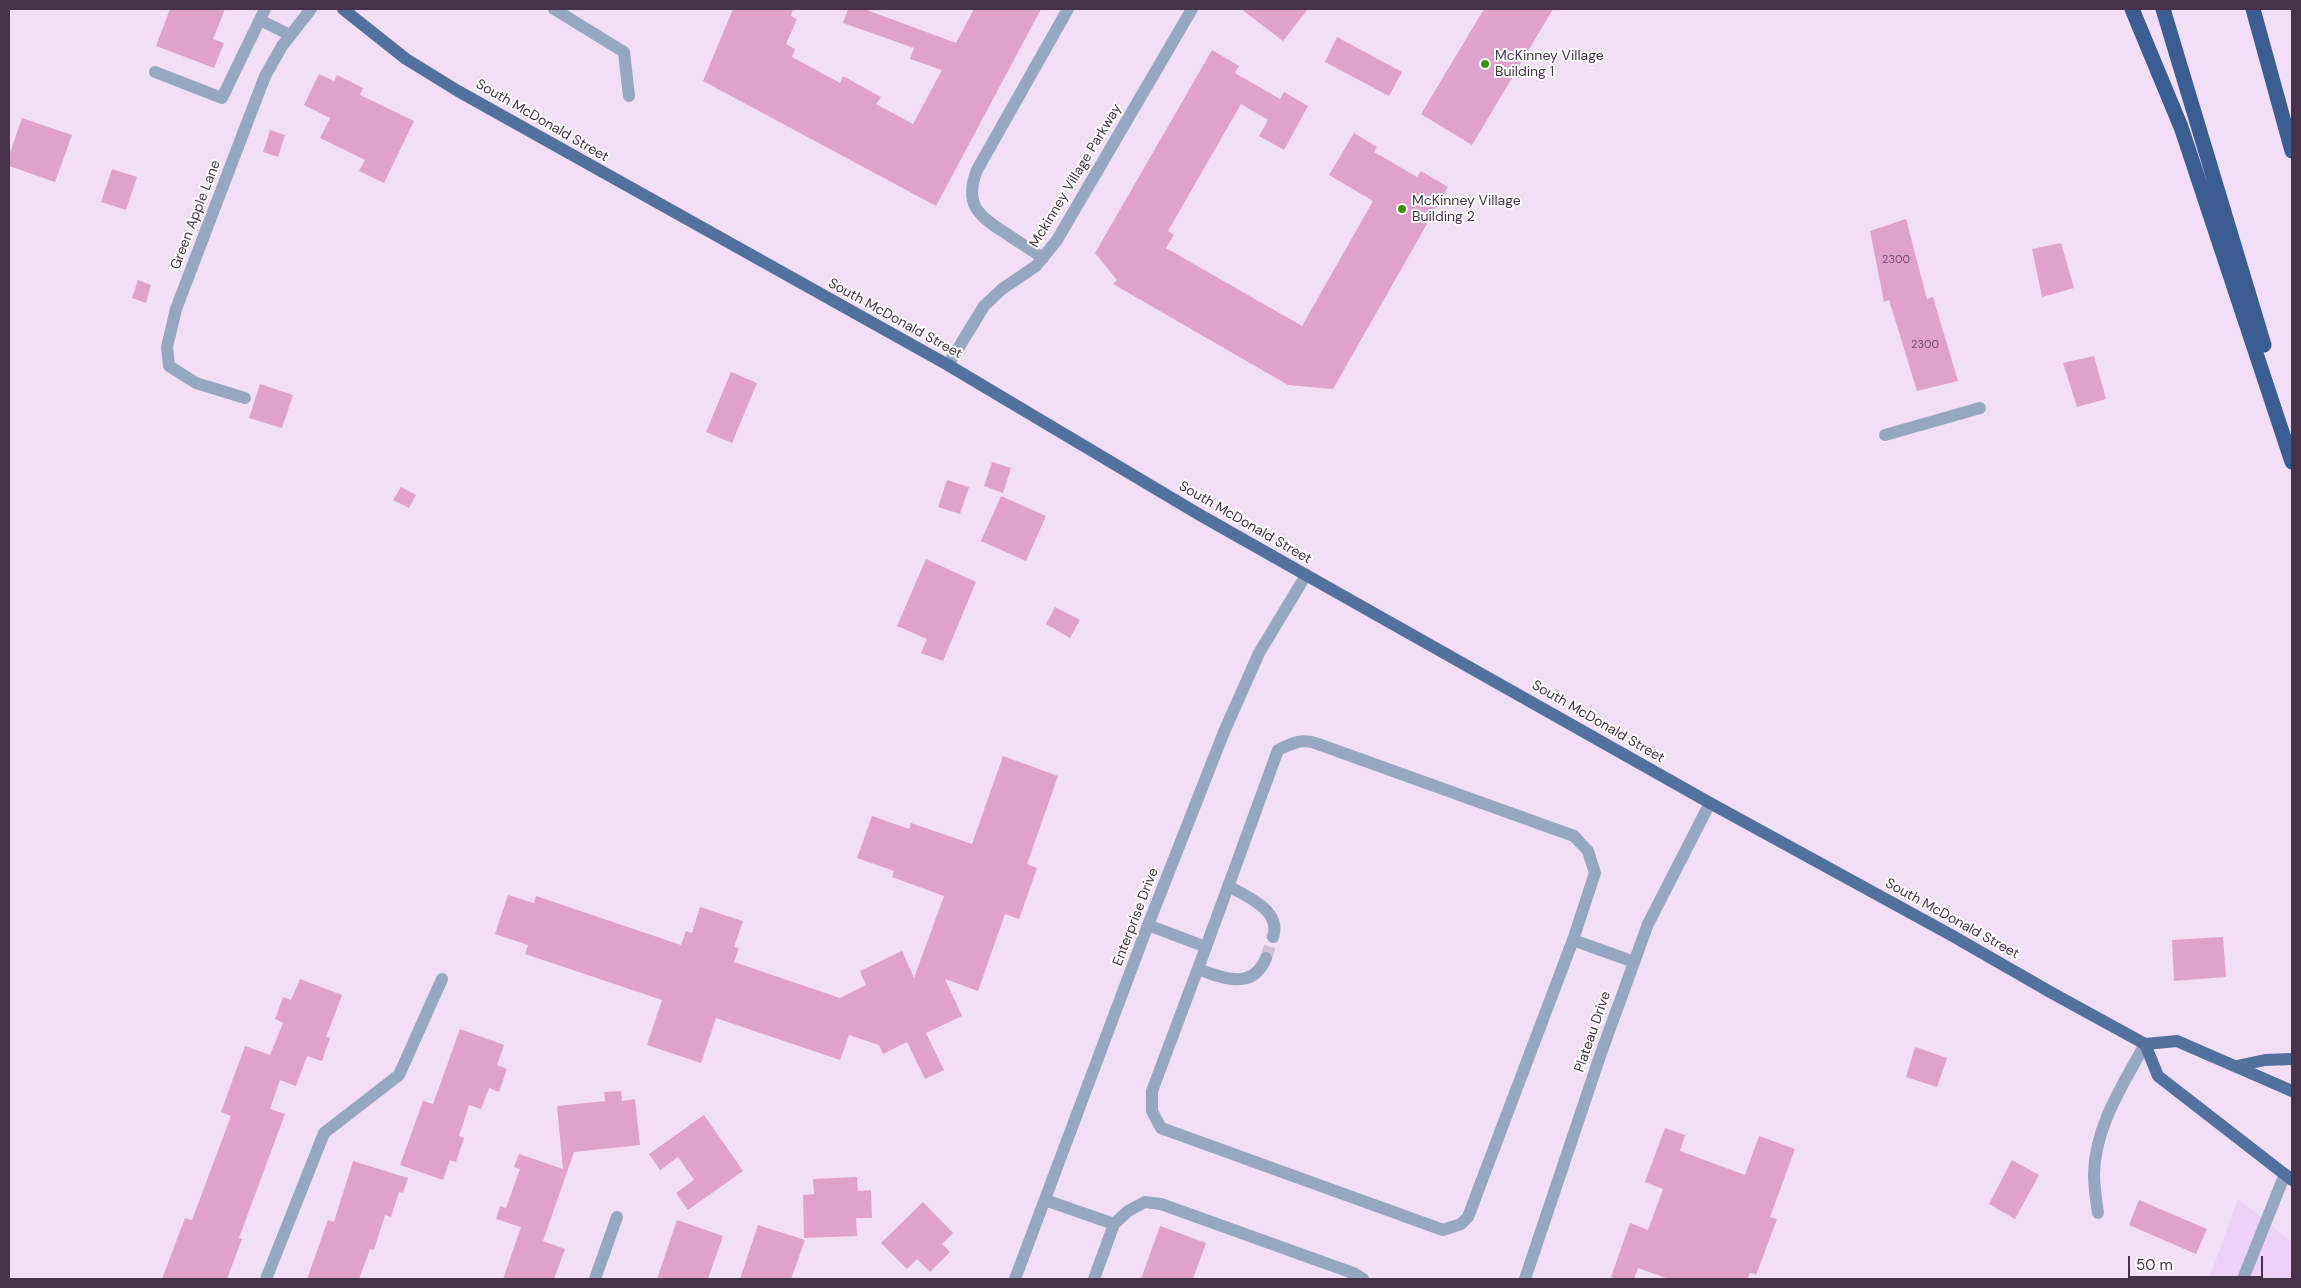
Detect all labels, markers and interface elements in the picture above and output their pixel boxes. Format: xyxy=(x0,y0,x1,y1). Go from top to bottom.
place label: McKinney Village Building 1 xyxy=(1495,48,1604,80)
marker: McKinney Village Building 1 xyxy=(1479,58,1491,70)
street label: South McDonald Street xyxy=(473,76,611,166)
street label: Mckinney Village Parkway xyxy=(1026,101,1126,251)
street label: Green Apple Lane xyxy=(167,158,225,272)
place label: McKinney Village Building 2 xyxy=(1412,193,1521,226)
marker: McKinney Village Building 2 xyxy=(1396,203,1408,215)
house number: 2300 xyxy=(1882,253,1910,267)
street label: South McDonald Street xyxy=(825,275,965,363)
house number: 2300 xyxy=(1911,338,1939,352)
street label: South McDonald Street xyxy=(1176,478,1314,568)
street label: South McDonald Street xyxy=(1529,677,1667,767)
street label: Enterprise Drive xyxy=(1110,866,1162,968)
street label: South McDonald Street xyxy=(1882,875,2022,963)
street label: Plateau Drive xyxy=(1571,989,1615,1075)
scale bar xyxy=(2131,1246,2266,1278)
text: 50 m xyxy=(2136,1255,2173,1275)

